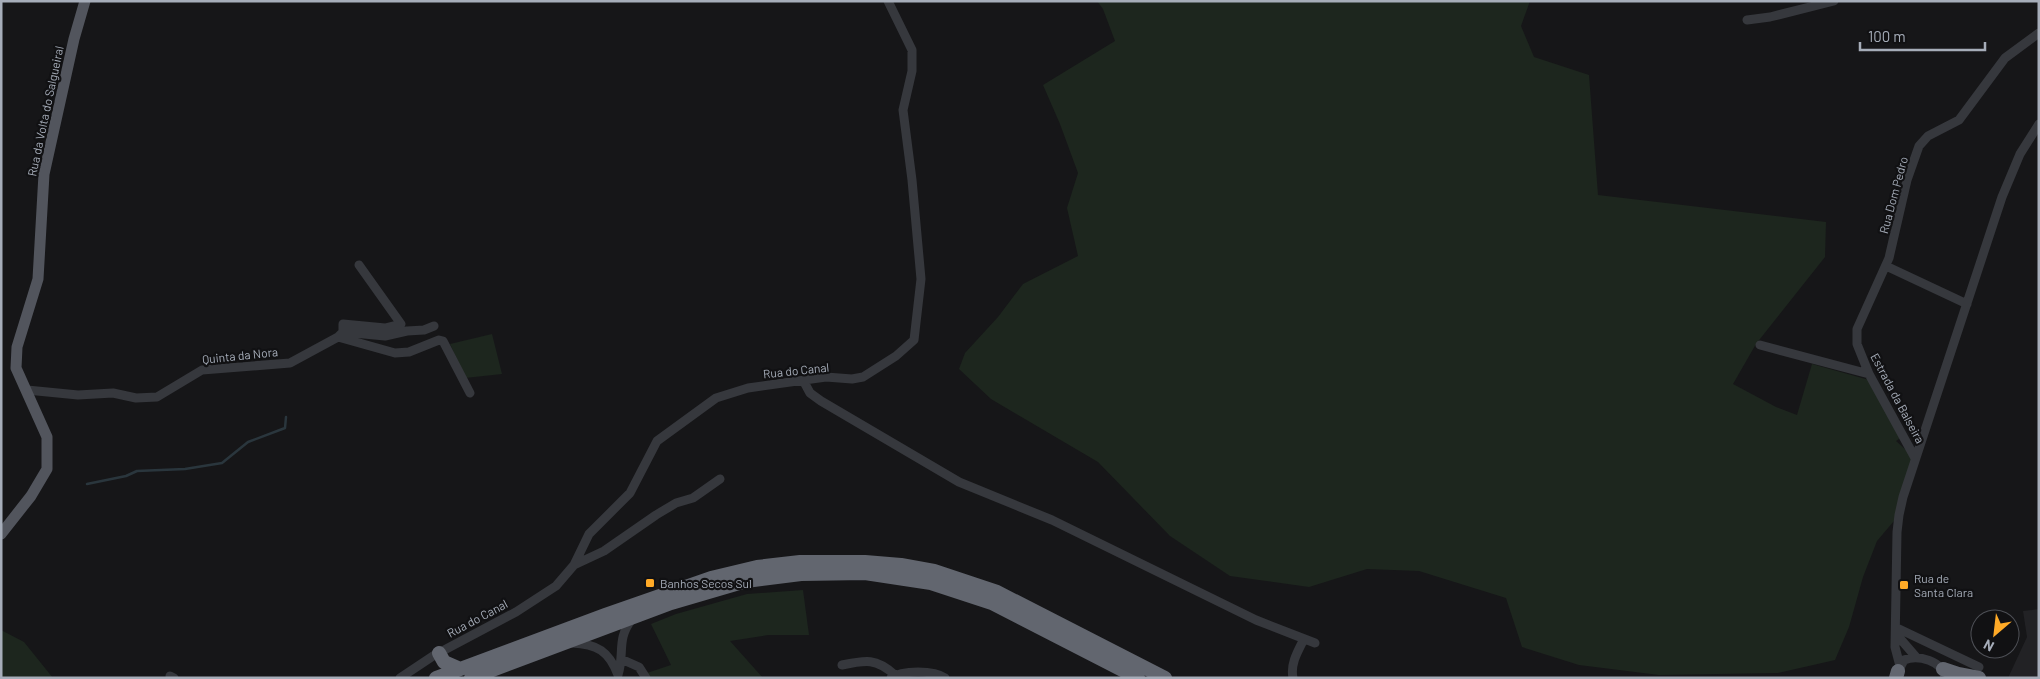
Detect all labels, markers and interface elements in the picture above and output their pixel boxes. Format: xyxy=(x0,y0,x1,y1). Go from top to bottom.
scale bar xyxy=(1860,20,1985,52)
text: 100 m xyxy=(1868,27,1906,45)
street label: Rua da Volta do Salgueiral xyxy=(24,44,66,178)
street label: Rua Dom Pedro xyxy=(1876,155,1910,235)
street label: Quinta da Nora xyxy=(201,344,279,366)
street label: Estrada da Balseira xyxy=(1868,351,1928,445)
street label: Rua do Canal xyxy=(762,360,830,380)
place label: Rua de Santa Clara xyxy=(1914,571,1973,599)
place label: Banhos Secos Sul xyxy=(660,576,752,590)
marker: Banhos Secos Sul xyxy=(644,577,656,589)
marker: Rua de Santa Clara xyxy=(1898,579,1910,591)
street label: Rua do Canal xyxy=(444,596,510,640)
north arrow xyxy=(1970,609,2020,659)
text: N xyxy=(1981,636,1997,656)

